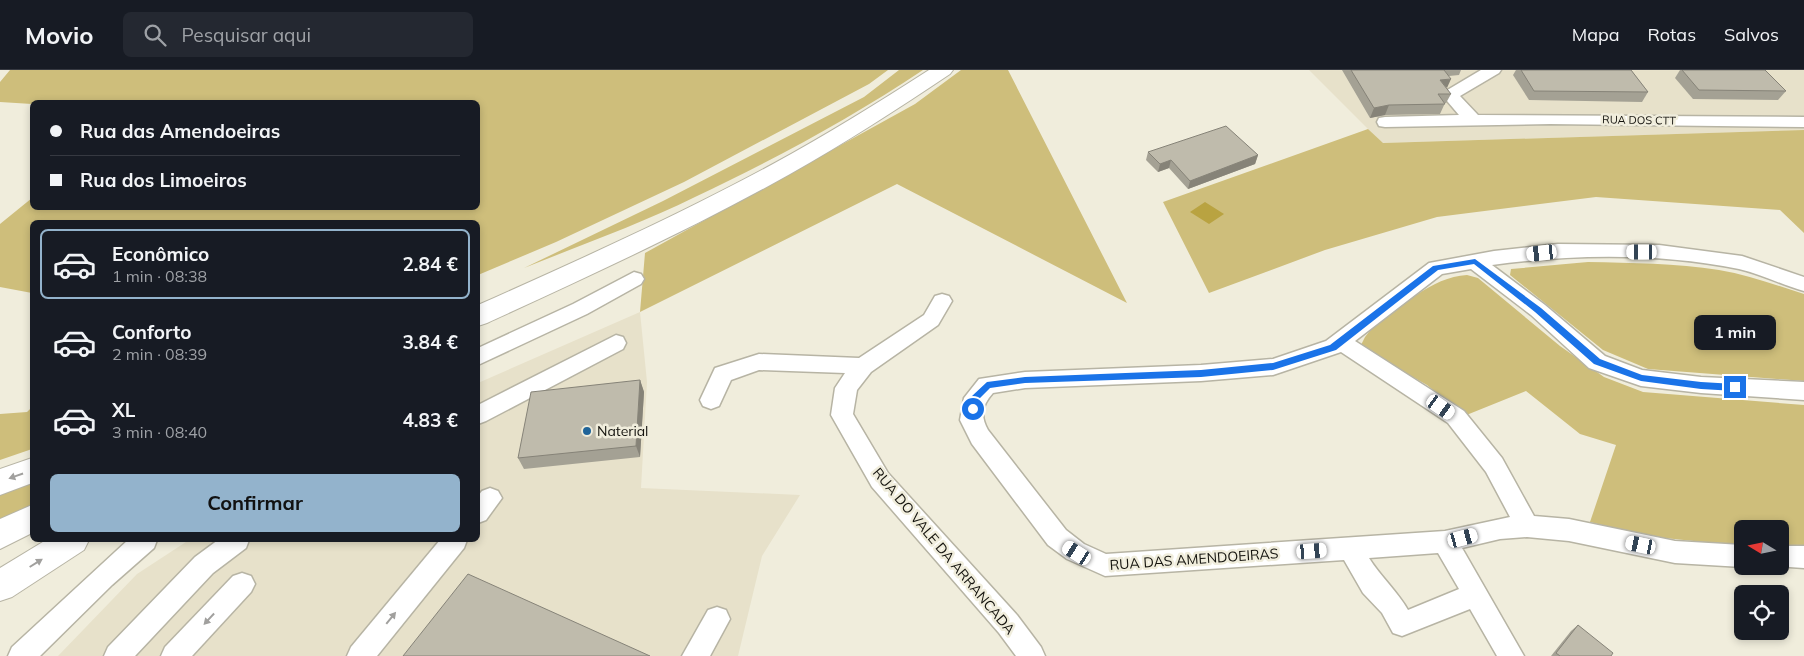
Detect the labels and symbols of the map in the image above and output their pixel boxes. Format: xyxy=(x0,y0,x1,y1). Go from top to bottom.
street label: RUA DOS CTT xyxy=(1602,112,1676,128)
car xyxy=(1526,244,1557,262)
car xyxy=(1627,245,1657,260)
callout: 1 min xyxy=(1694,314,1776,350)
route end xyxy=(1724,376,1746,398)
car xyxy=(1424,392,1457,422)
route start xyxy=(962,398,984,420)
place label: Naterial xyxy=(597,422,648,440)
marker: Naterial xyxy=(581,425,593,437)
street label: RUA DO VALE DA ARRANCADA xyxy=(869,464,1020,639)
one-way arrow xyxy=(9,473,24,481)
north arrow xyxy=(1734,520,1789,575)
car xyxy=(1446,527,1479,549)
car xyxy=(1624,535,1657,555)
car xyxy=(1060,539,1093,567)
car xyxy=(1296,542,1327,560)
street label: RUA DAS AMENDOEIRAS xyxy=(1109,544,1279,574)
one-way arrow xyxy=(30,558,43,567)
one-way arrow xyxy=(386,612,397,625)
one-way arrow xyxy=(203,613,215,625)

